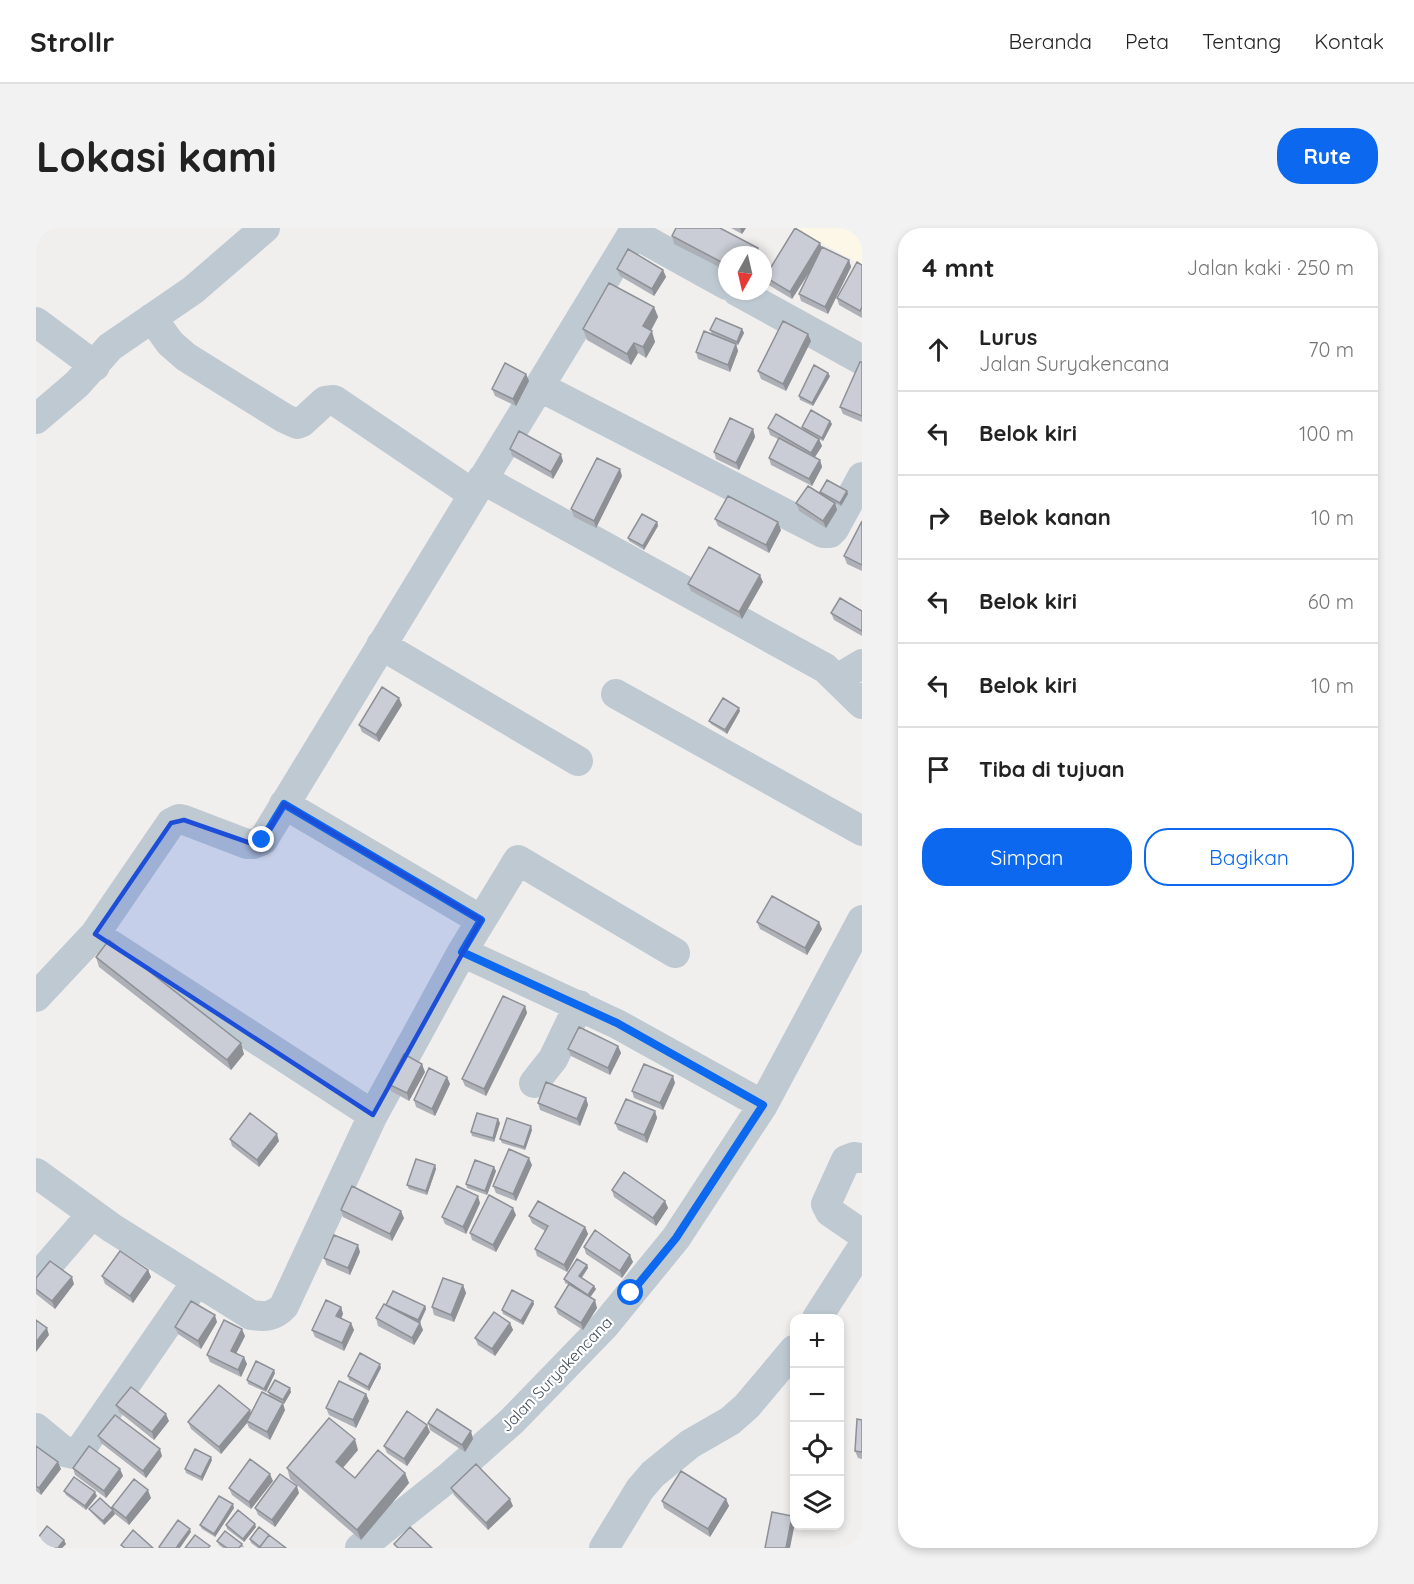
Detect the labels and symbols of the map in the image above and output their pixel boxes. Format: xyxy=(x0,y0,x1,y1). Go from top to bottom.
north arrow xyxy=(718,246,772,300)
route end xyxy=(248,826,274,852)
route start xyxy=(617,1279,643,1305)
street label: Jalan Suryakencana xyxy=(496,1312,616,1436)

